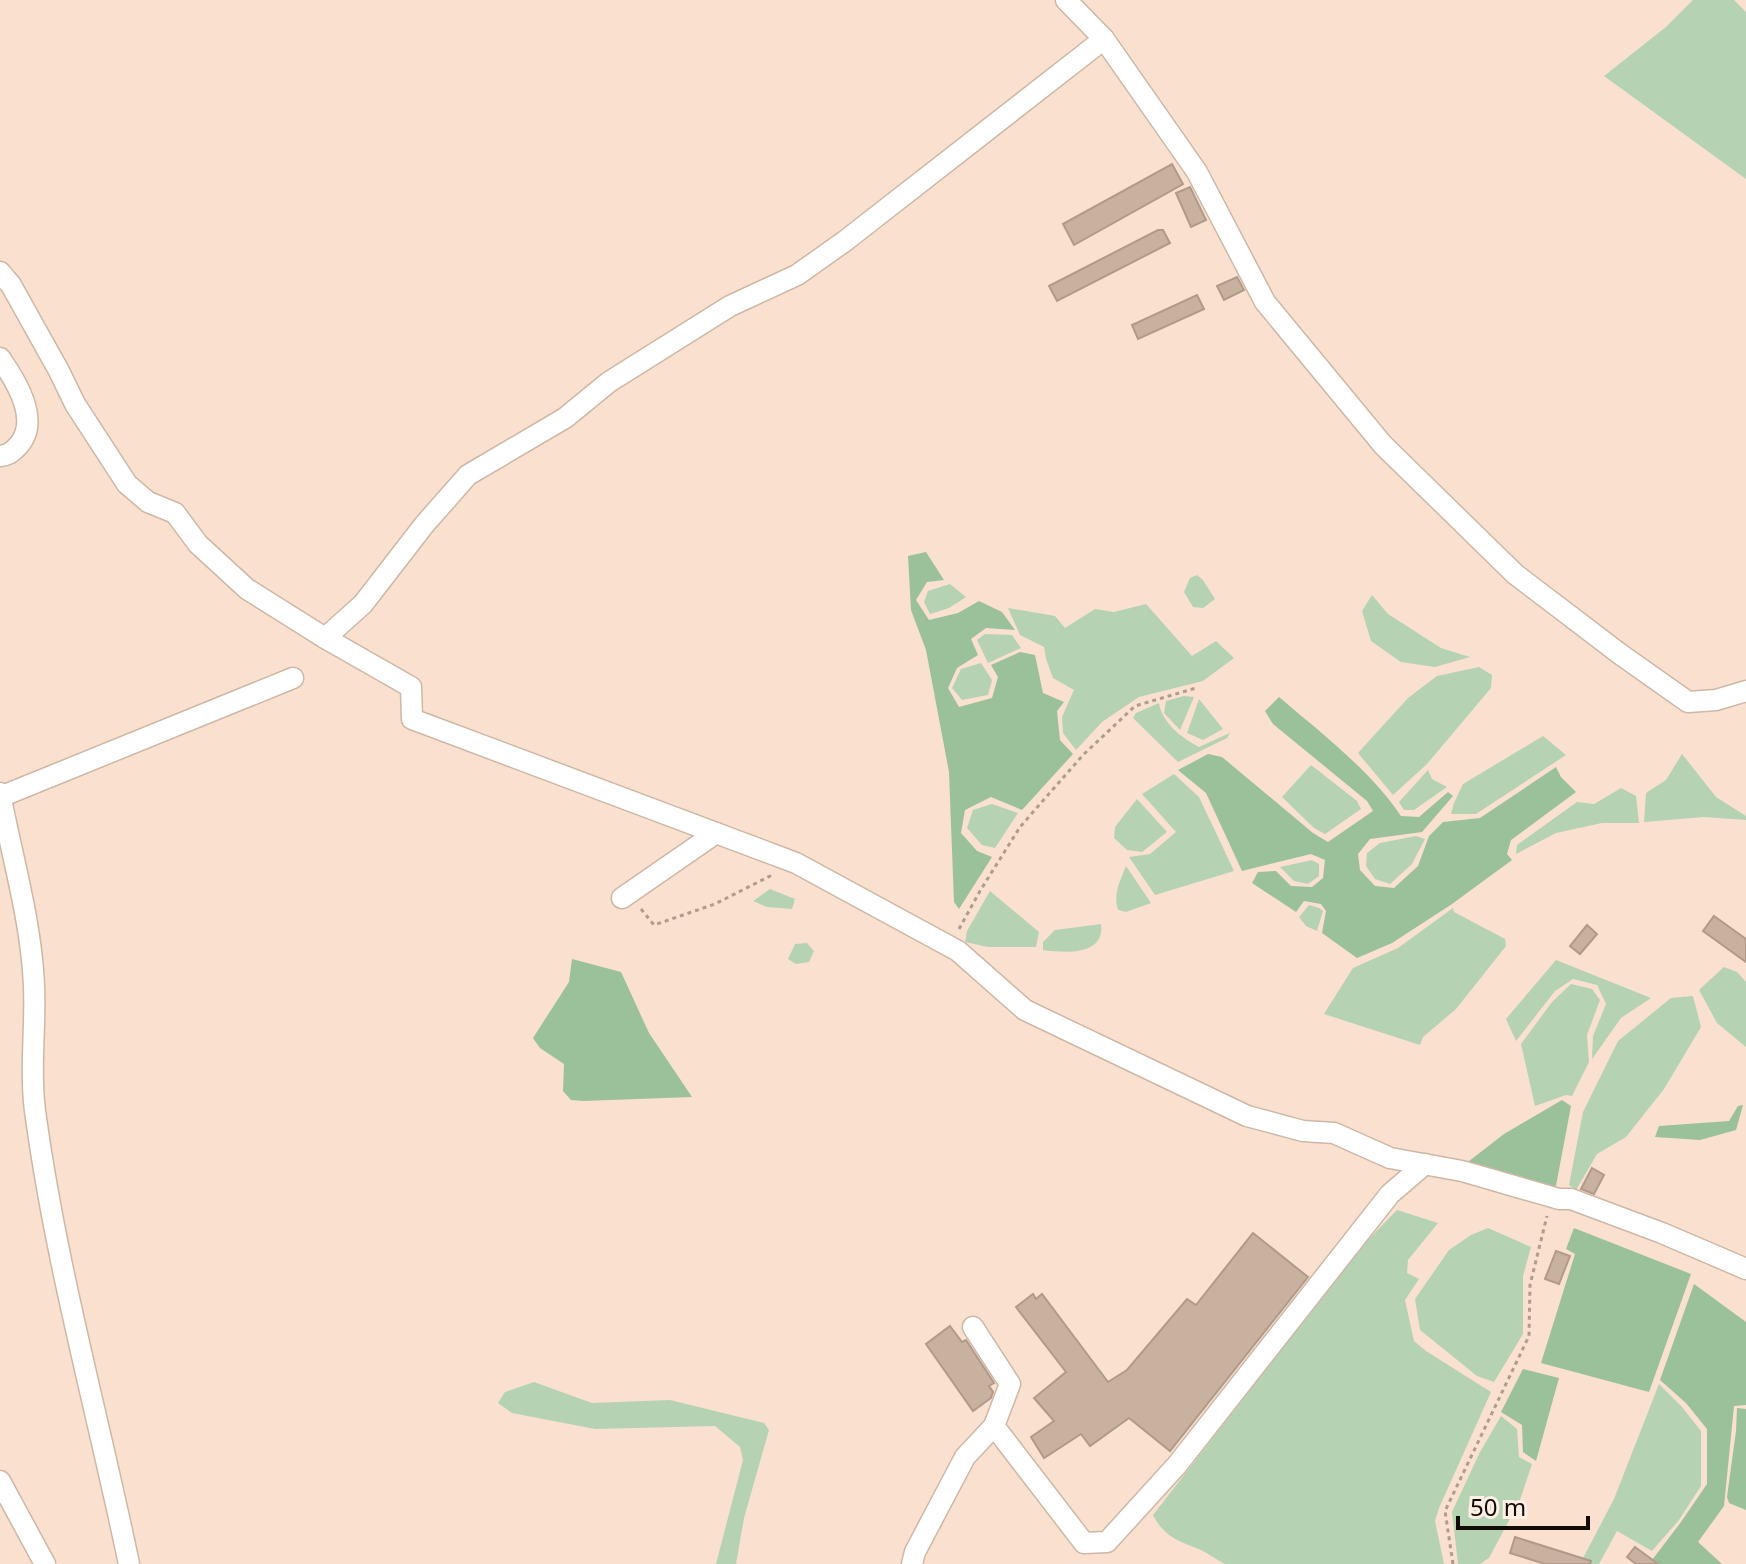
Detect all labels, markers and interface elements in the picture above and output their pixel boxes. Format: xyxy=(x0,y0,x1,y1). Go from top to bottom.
scale bar xyxy=(1458,1480,1588,1530)
text: 50 m xyxy=(1470,1490,1526,1523)

